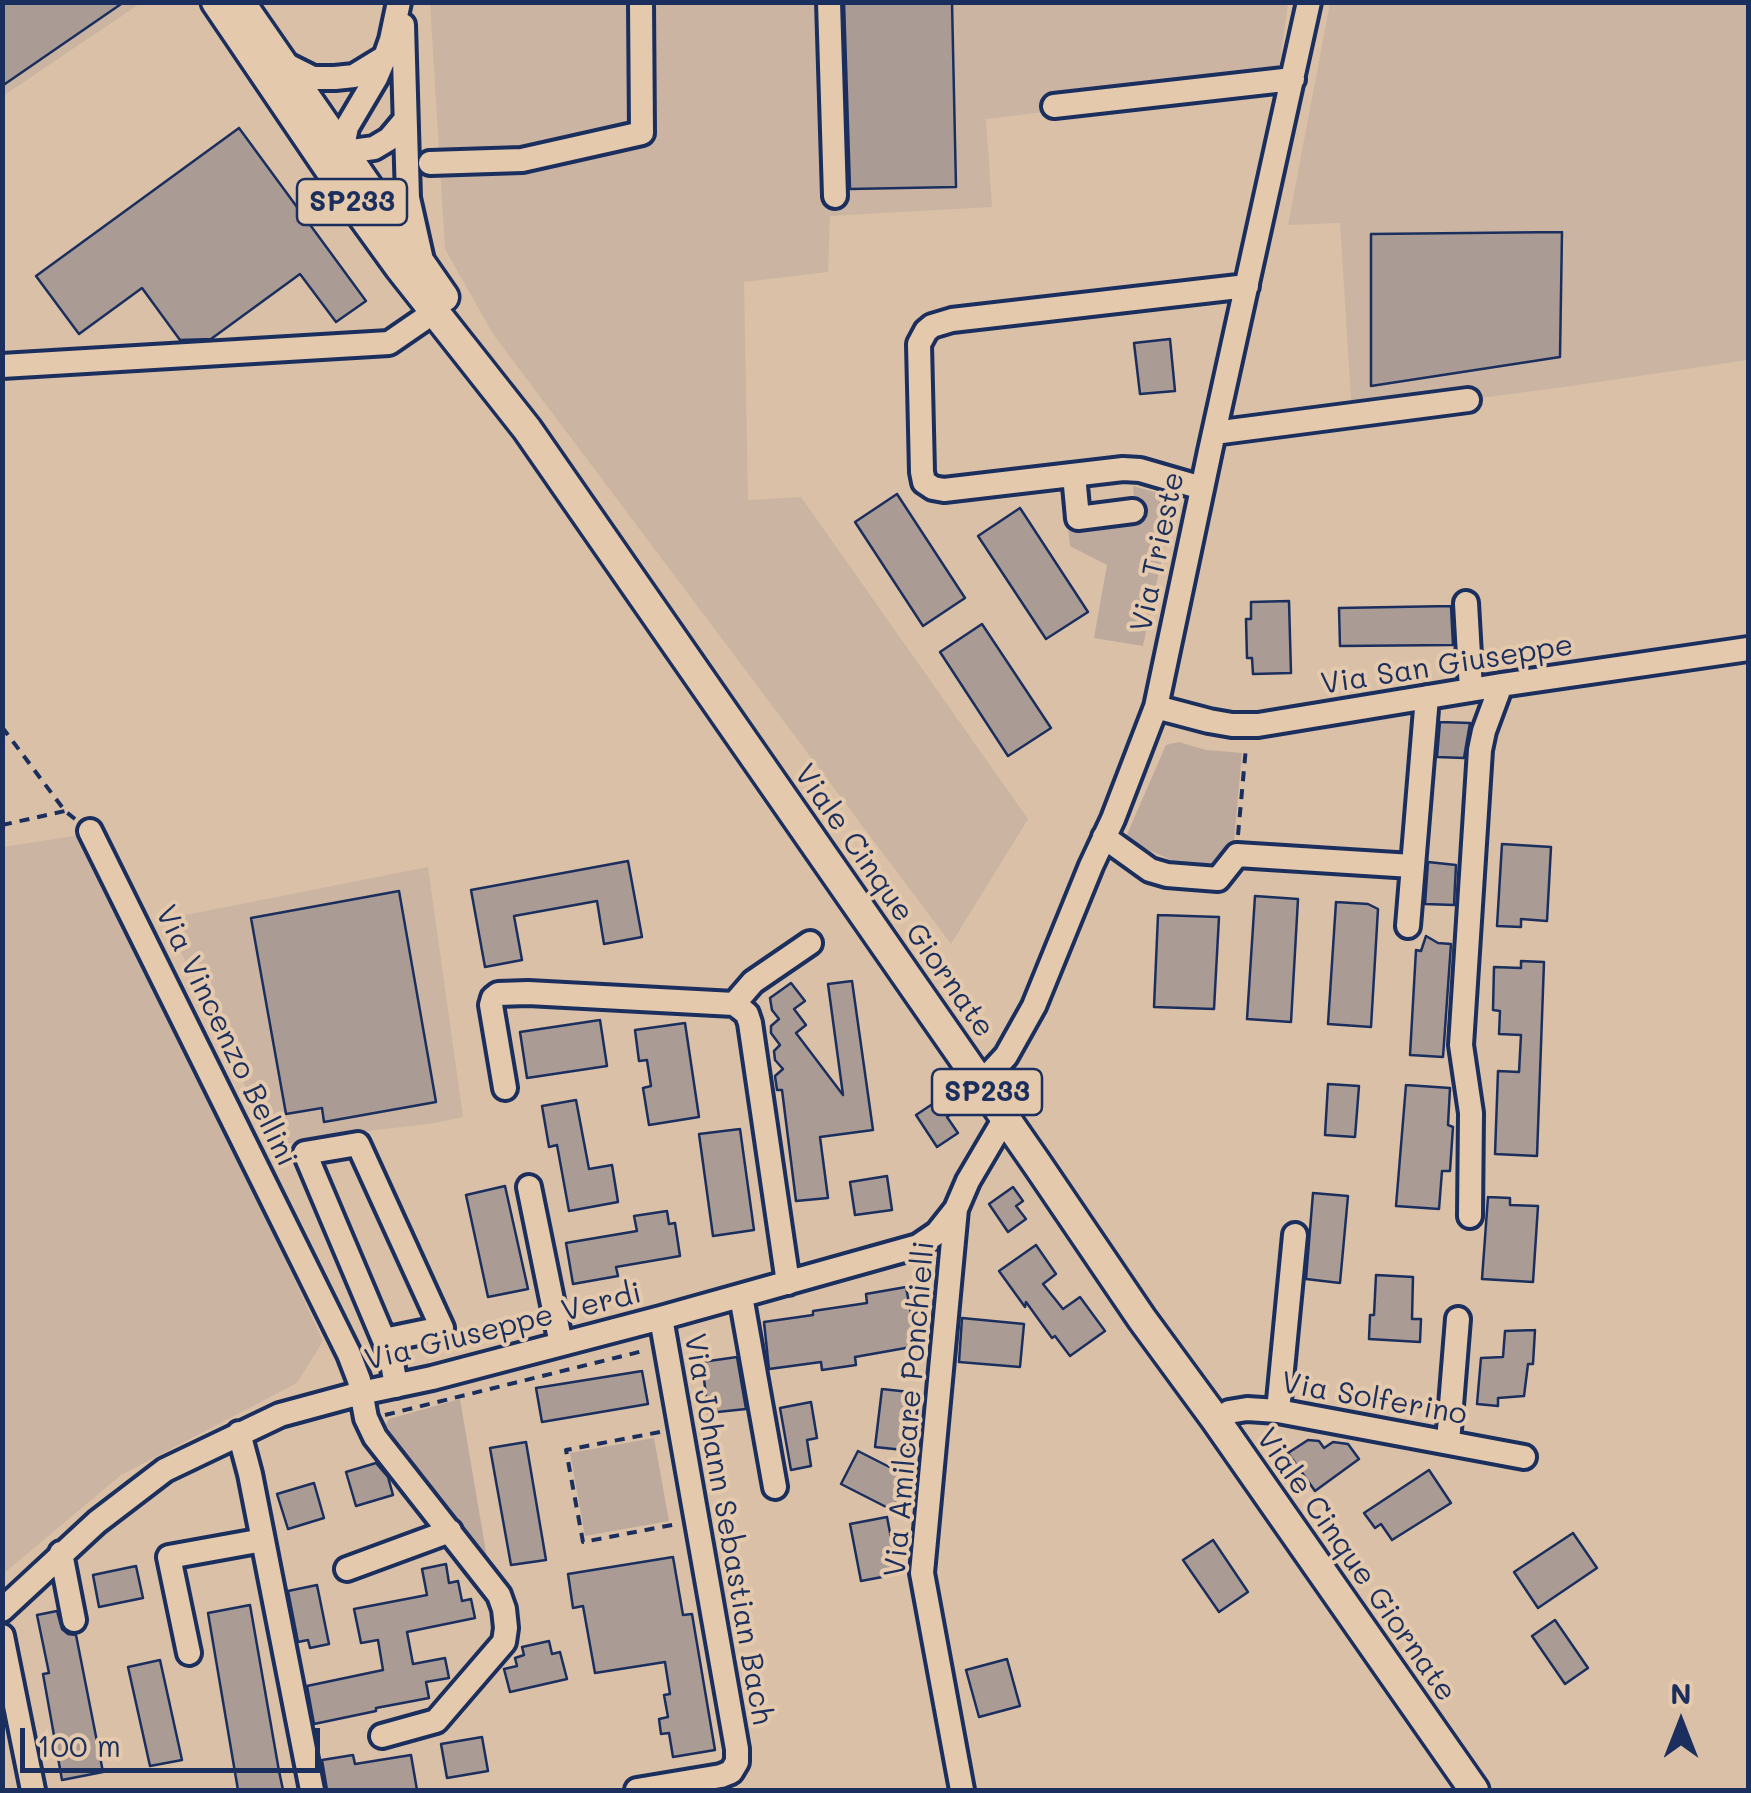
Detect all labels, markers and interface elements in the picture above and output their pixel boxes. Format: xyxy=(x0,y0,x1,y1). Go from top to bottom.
road number: SP233 xyxy=(297,179,407,225)
street label: Via Trieste xyxy=(1123,469,1193,635)
street label: Via San Giuseppe xyxy=(1318,627,1576,703)
street label: Viale Cinque Giornate xyxy=(786,757,1002,1045)
street label: Via Vincenzo Bellini xyxy=(147,900,305,1172)
road number: SP233 xyxy=(932,1069,1042,1115)
street label: Via Amilcare Ponchielli xyxy=(877,1240,943,1578)
street label: Via Giuseppe Verdi xyxy=(361,1275,645,1379)
street label: Via Johann Sebastian Bach xyxy=(676,1331,780,1727)
street label: Via Solferino xyxy=(1278,1365,1470,1433)
street label: Viale Cinque Giornate xyxy=(1248,1421,1464,1709)
north arrow xyxy=(1631,1673,1731,1773)
text: N xyxy=(1670,1675,1692,1711)
scale bar xyxy=(25,1708,325,1770)
text: 100 m xyxy=(37,1725,121,1765)

